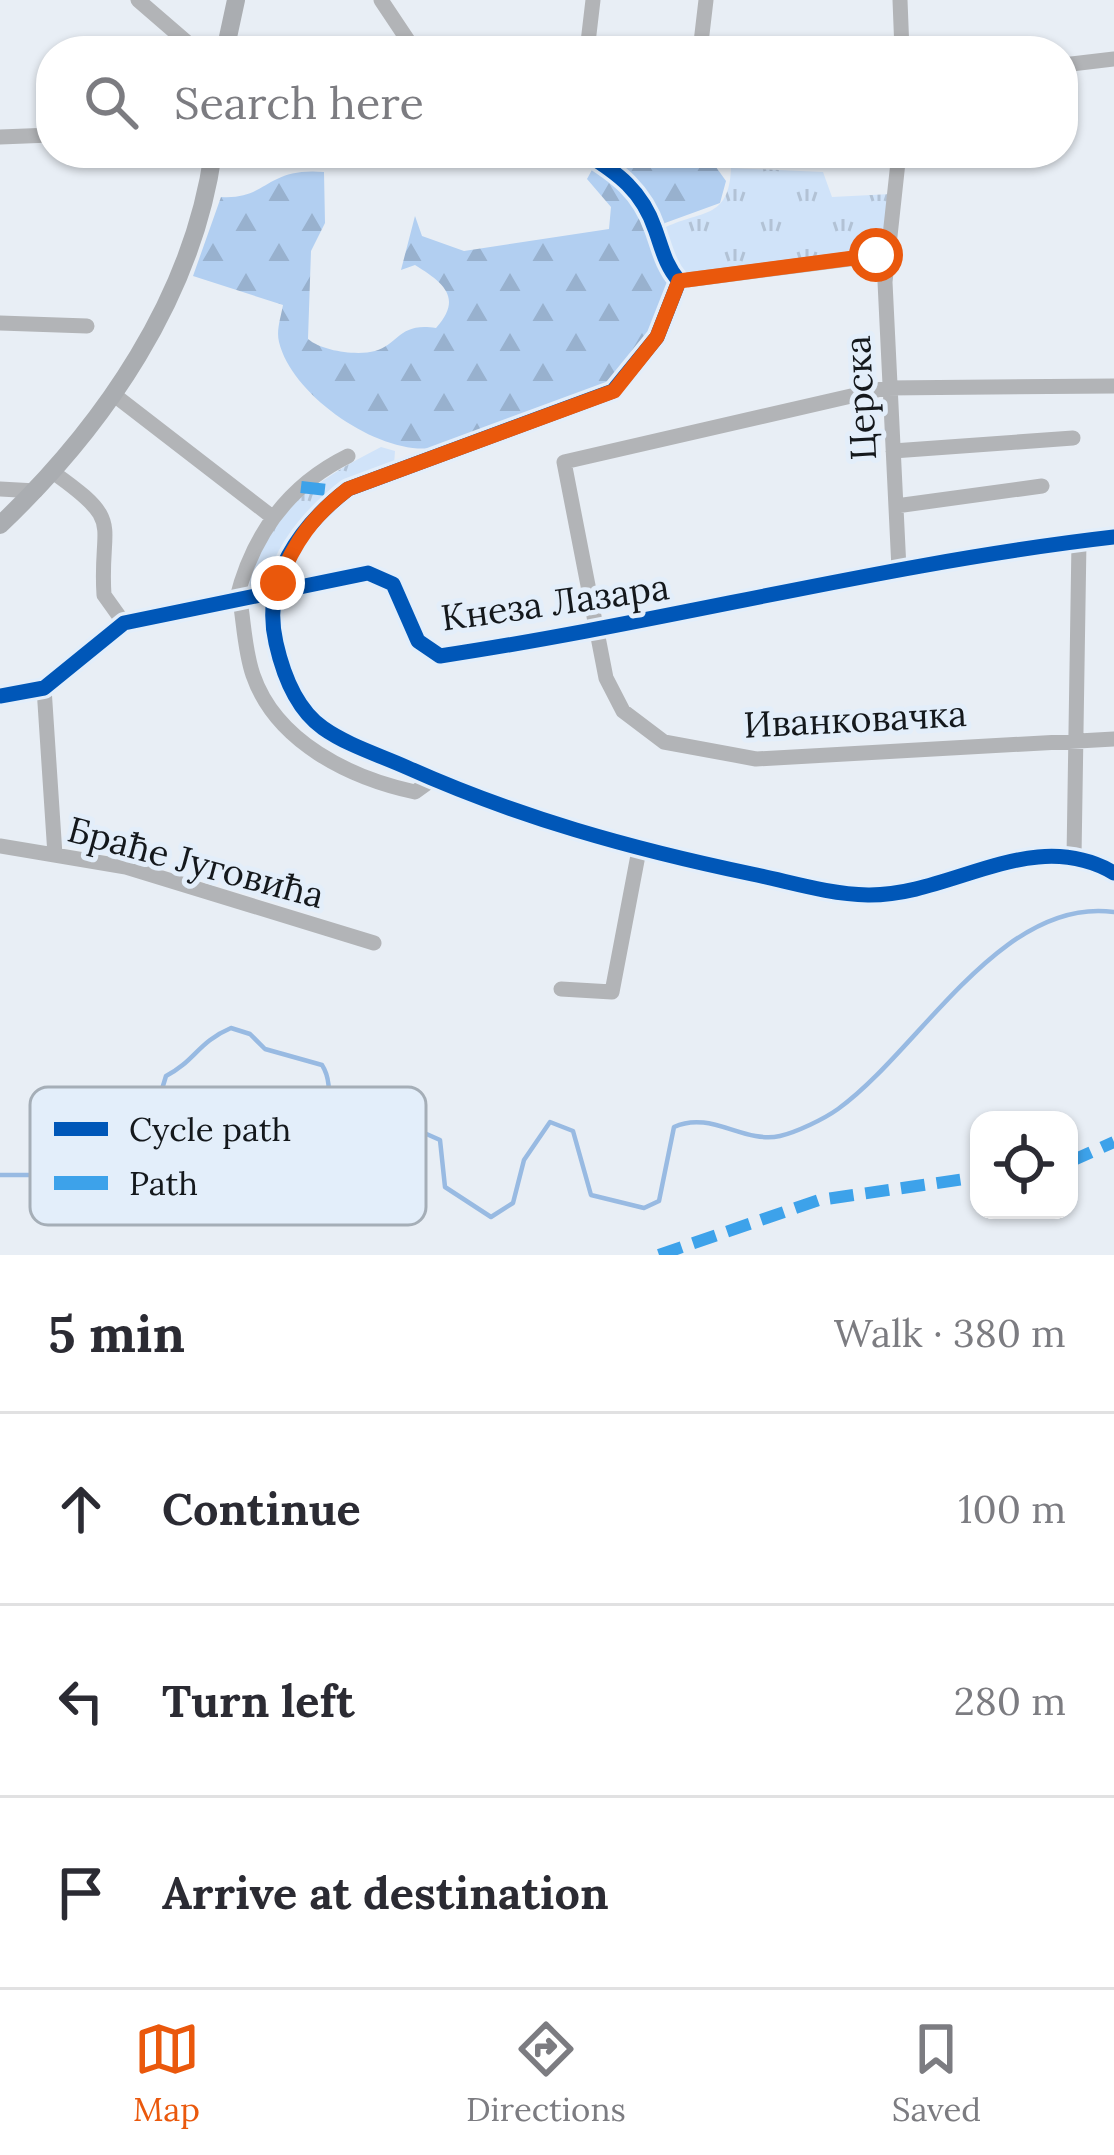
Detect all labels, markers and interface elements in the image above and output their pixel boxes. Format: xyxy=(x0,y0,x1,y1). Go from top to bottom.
search box xyxy=(36,36,1078,168)
icon: search xyxy=(78,69,144,135)
text: Search here xyxy=(174,74,424,131)
route start xyxy=(849,228,903,282)
street label: Церска xyxy=(834,334,886,462)
route end xyxy=(251,556,305,610)
street label: Кнеза Лазара xyxy=(438,563,672,641)
street label: Иванковачка xyxy=(742,690,968,748)
street label: Браће Југовића xyxy=(63,806,329,918)
legend xyxy=(30,1087,426,1225)
text: Cycle path xyxy=(129,1108,291,1150)
map controls xyxy=(970,1111,1078,1219)
button: locate xyxy=(970,1111,1078,1219)
text: Path xyxy=(129,1162,198,1204)
text: 5 min xyxy=(48,1301,185,1366)
text: Walk · 380 m xyxy=(834,1308,1066,1358)
icon: ahead xyxy=(48,1476,114,1542)
text: Continue xyxy=(162,1480,361,1537)
text: 100 m xyxy=(958,1484,1066,1534)
icon: left xyxy=(48,1668,114,1734)
text: Turn left xyxy=(162,1672,355,1729)
text: 280 m xyxy=(954,1676,1066,1726)
icon: arrive xyxy=(48,1860,114,1926)
text: Arrive at destination xyxy=(162,1864,609,1921)
tab: Map xyxy=(133,2016,200,2130)
tab: Directions xyxy=(466,2016,626,2130)
tab: Saved xyxy=(892,2016,981,2130)

